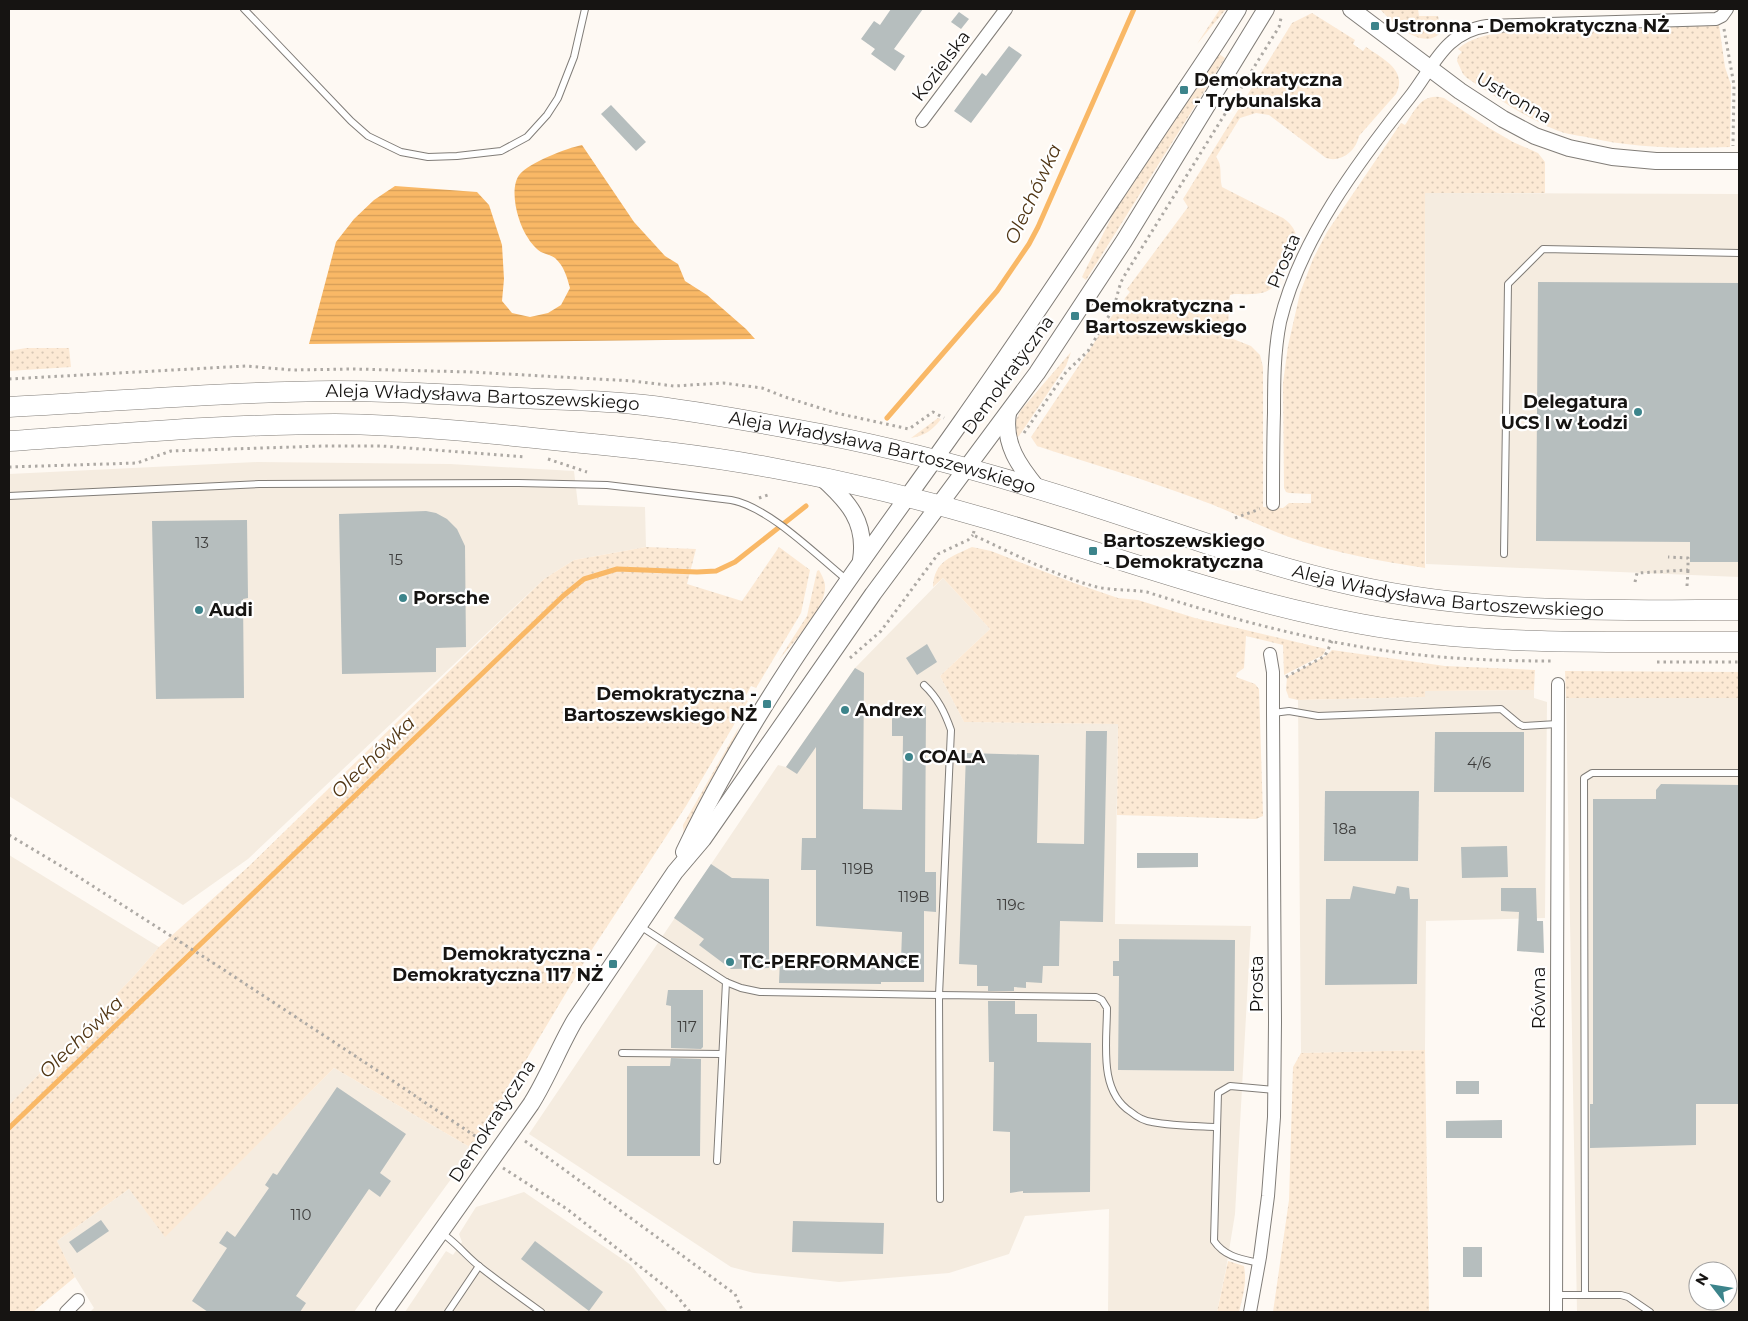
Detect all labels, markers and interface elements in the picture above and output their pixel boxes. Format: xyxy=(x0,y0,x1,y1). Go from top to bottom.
place label: Ustronna - Demokratyczna NŻ xyxy=(1385,15,1669,37)
marker: Ustronna - Demokratyczna NŻ xyxy=(1369,20,1381,32)
street label: Kozielska xyxy=(907,26,975,106)
street label: Ustronna xyxy=(1472,68,1556,128)
place label: Demokratyczna - Trybunalska xyxy=(1194,69,1343,112)
marker: Demokratyczna - Trybunalska xyxy=(1178,84,1190,96)
water label: Olechówka xyxy=(1000,140,1066,248)
street label: Prosta xyxy=(1263,230,1305,292)
place label: Demokratyczna - Bartoszewskiego xyxy=(1085,295,1247,338)
marker: Demokratyczna - Bartoszewskiego xyxy=(1069,310,1081,322)
street label: Demokratyczna xyxy=(957,311,1059,439)
street label: Aleja Władysława Bartoszewskiego xyxy=(325,380,641,415)
place label: Delegatura UCS I w Łodzi xyxy=(1501,391,1628,434)
marker: Delegatura UCS I w Łodzi xyxy=(1632,406,1644,418)
street label: Aleja Władysława Bartoszewskiego xyxy=(727,407,1038,498)
place label: Bartoszewskiego - Demokratyczna xyxy=(1103,530,1265,573)
house number: 13 xyxy=(195,533,209,552)
marker: Bartoszewskiego - Demokratyczna xyxy=(1087,545,1099,557)
house number: 15 xyxy=(389,550,403,569)
street label: Aleja Władysława Bartoszewskiego xyxy=(1290,560,1604,621)
place label: Porsche xyxy=(413,587,490,609)
marker: Porsche xyxy=(397,592,409,604)
place label: Audi xyxy=(208,599,253,621)
marker: Audi xyxy=(193,604,205,616)
place label: Demokratyczna - Bartoszewskiego NŻ xyxy=(563,683,757,726)
marker: Demokratyczna - Bartoszewskiego NŻ xyxy=(761,698,773,710)
place label: Andrex xyxy=(854,699,923,721)
marker: Andrex xyxy=(839,704,851,716)
water label: Olechówka xyxy=(326,711,420,803)
place label: COALA xyxy=(919,746,985,768)
marker: COALA xyxy=(903,751,915,763)
house number: 4/6 xyxy=(1467,753,1491,772)
house number: 18a xyxy=(1333,819,1357,838)
house number: 119B xyxy=(842,859,874,878)
house number: 119B xyxy=(898,887,930,906)
house number: 119c xyxy=(997,895,1025,914)
place label: Demokratyczna - Demokratyczna 117 NŻ xyxy=(392,943,603,986)
place label: TC-PERFORMANCE xyxy=(740,951,920,973)
street label: Prosta xyxy=(1246,955,1268,1013)
marker: TC-PERFORMANCE xyxy=(724,956,736,968)
marker: Demokratyczna - Demokratyczna 117 NŻ xyxy=(607,958,619,970)
street label: Równa xyxy=(1528,967,1550,1029)
water label: Olechówka xyxy=(34,991,128,1083)
house number: 117 xyxy=(677,1017,697,1036)
street label: Demokratyczna xyxy=(444,1055,540,1187)
house number: 110 xyxy=(291,1205,311,1224)
north arrow xyxy=(1688,1261,1738,1311)
text: N xyxy=(1691,1270,1712,1289)

